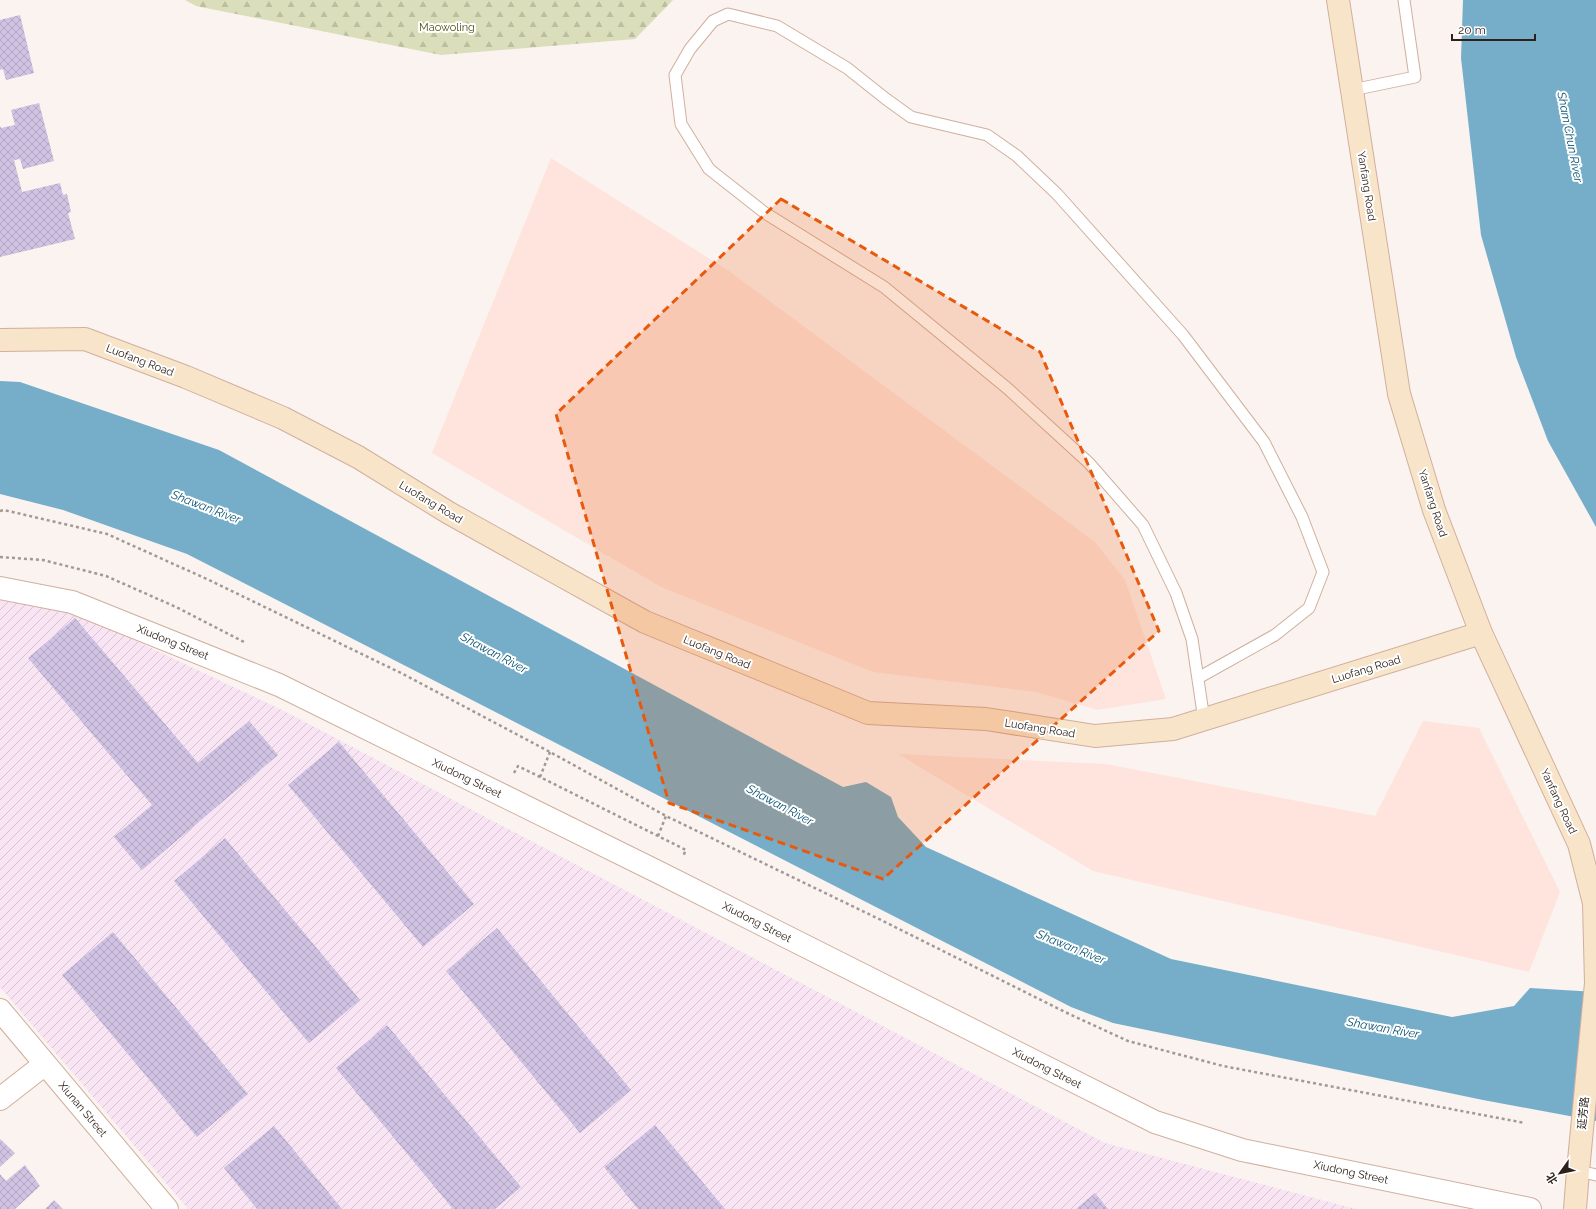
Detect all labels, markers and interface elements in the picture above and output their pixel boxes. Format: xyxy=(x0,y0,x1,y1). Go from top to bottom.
scale bar xyxy=(1452,16,1535,42)
park label: Maowoling xyxy=(419,21,475,34)
text: 20 m xyxy=(1458,23,1486,37)
water label: Sham Chun River xyxy=(1554,90,1586,184)
street label: Yanfang Road xyxy=(1355,150,1378,222)
street label: Luofang Road xyxy=(104,342,176,379)
street label: Yanfang Road xyxy=(1415,468,1450,539)
street label: Luofang Road xyxy=(397,478,465,526)
water label: Shawan River xyxy=(168,487,243,527)
street label: Xiudong Street xyxy=(135,622,211,663)
water label: Shawan River xyxy=(458,629,530,677)
street label: Luofang Road xyxy=(681,633,752,672)
street label: Luofang Road xyxy=(1330,653,1402,686)
street label: Luofang Road xyxy=(1004,716,1076,741)
street label: Xiudong Street xyxy=(430,756,504,801)
street label: Yanfang Road xyxy=(1538,767,1579,836)
water label: Shawan River xyxy=(744,781,816,829)
street label: Xiudong Street xyxy=(720,899,794,946)
water label: Shawan River xyxy=(1034,926,1108,968)
water label: Shawan River xyxy=(1345,1015,1421,1041)
street label: Xiudong Street xyxy=(1010,1045,1084,1092)
street label: Xiunan Street xyxy=(56,1079,110,1140)
street label: 延芳路 xyxy=(1575,1096,1592,1130)
north arrow xyxy=(1540,1153,1580,1193)
street label: Xiudong Street xyxy=(1312,1158,1390,1187)
text: 北 xyxy=(1544,1170,1560,1186)

